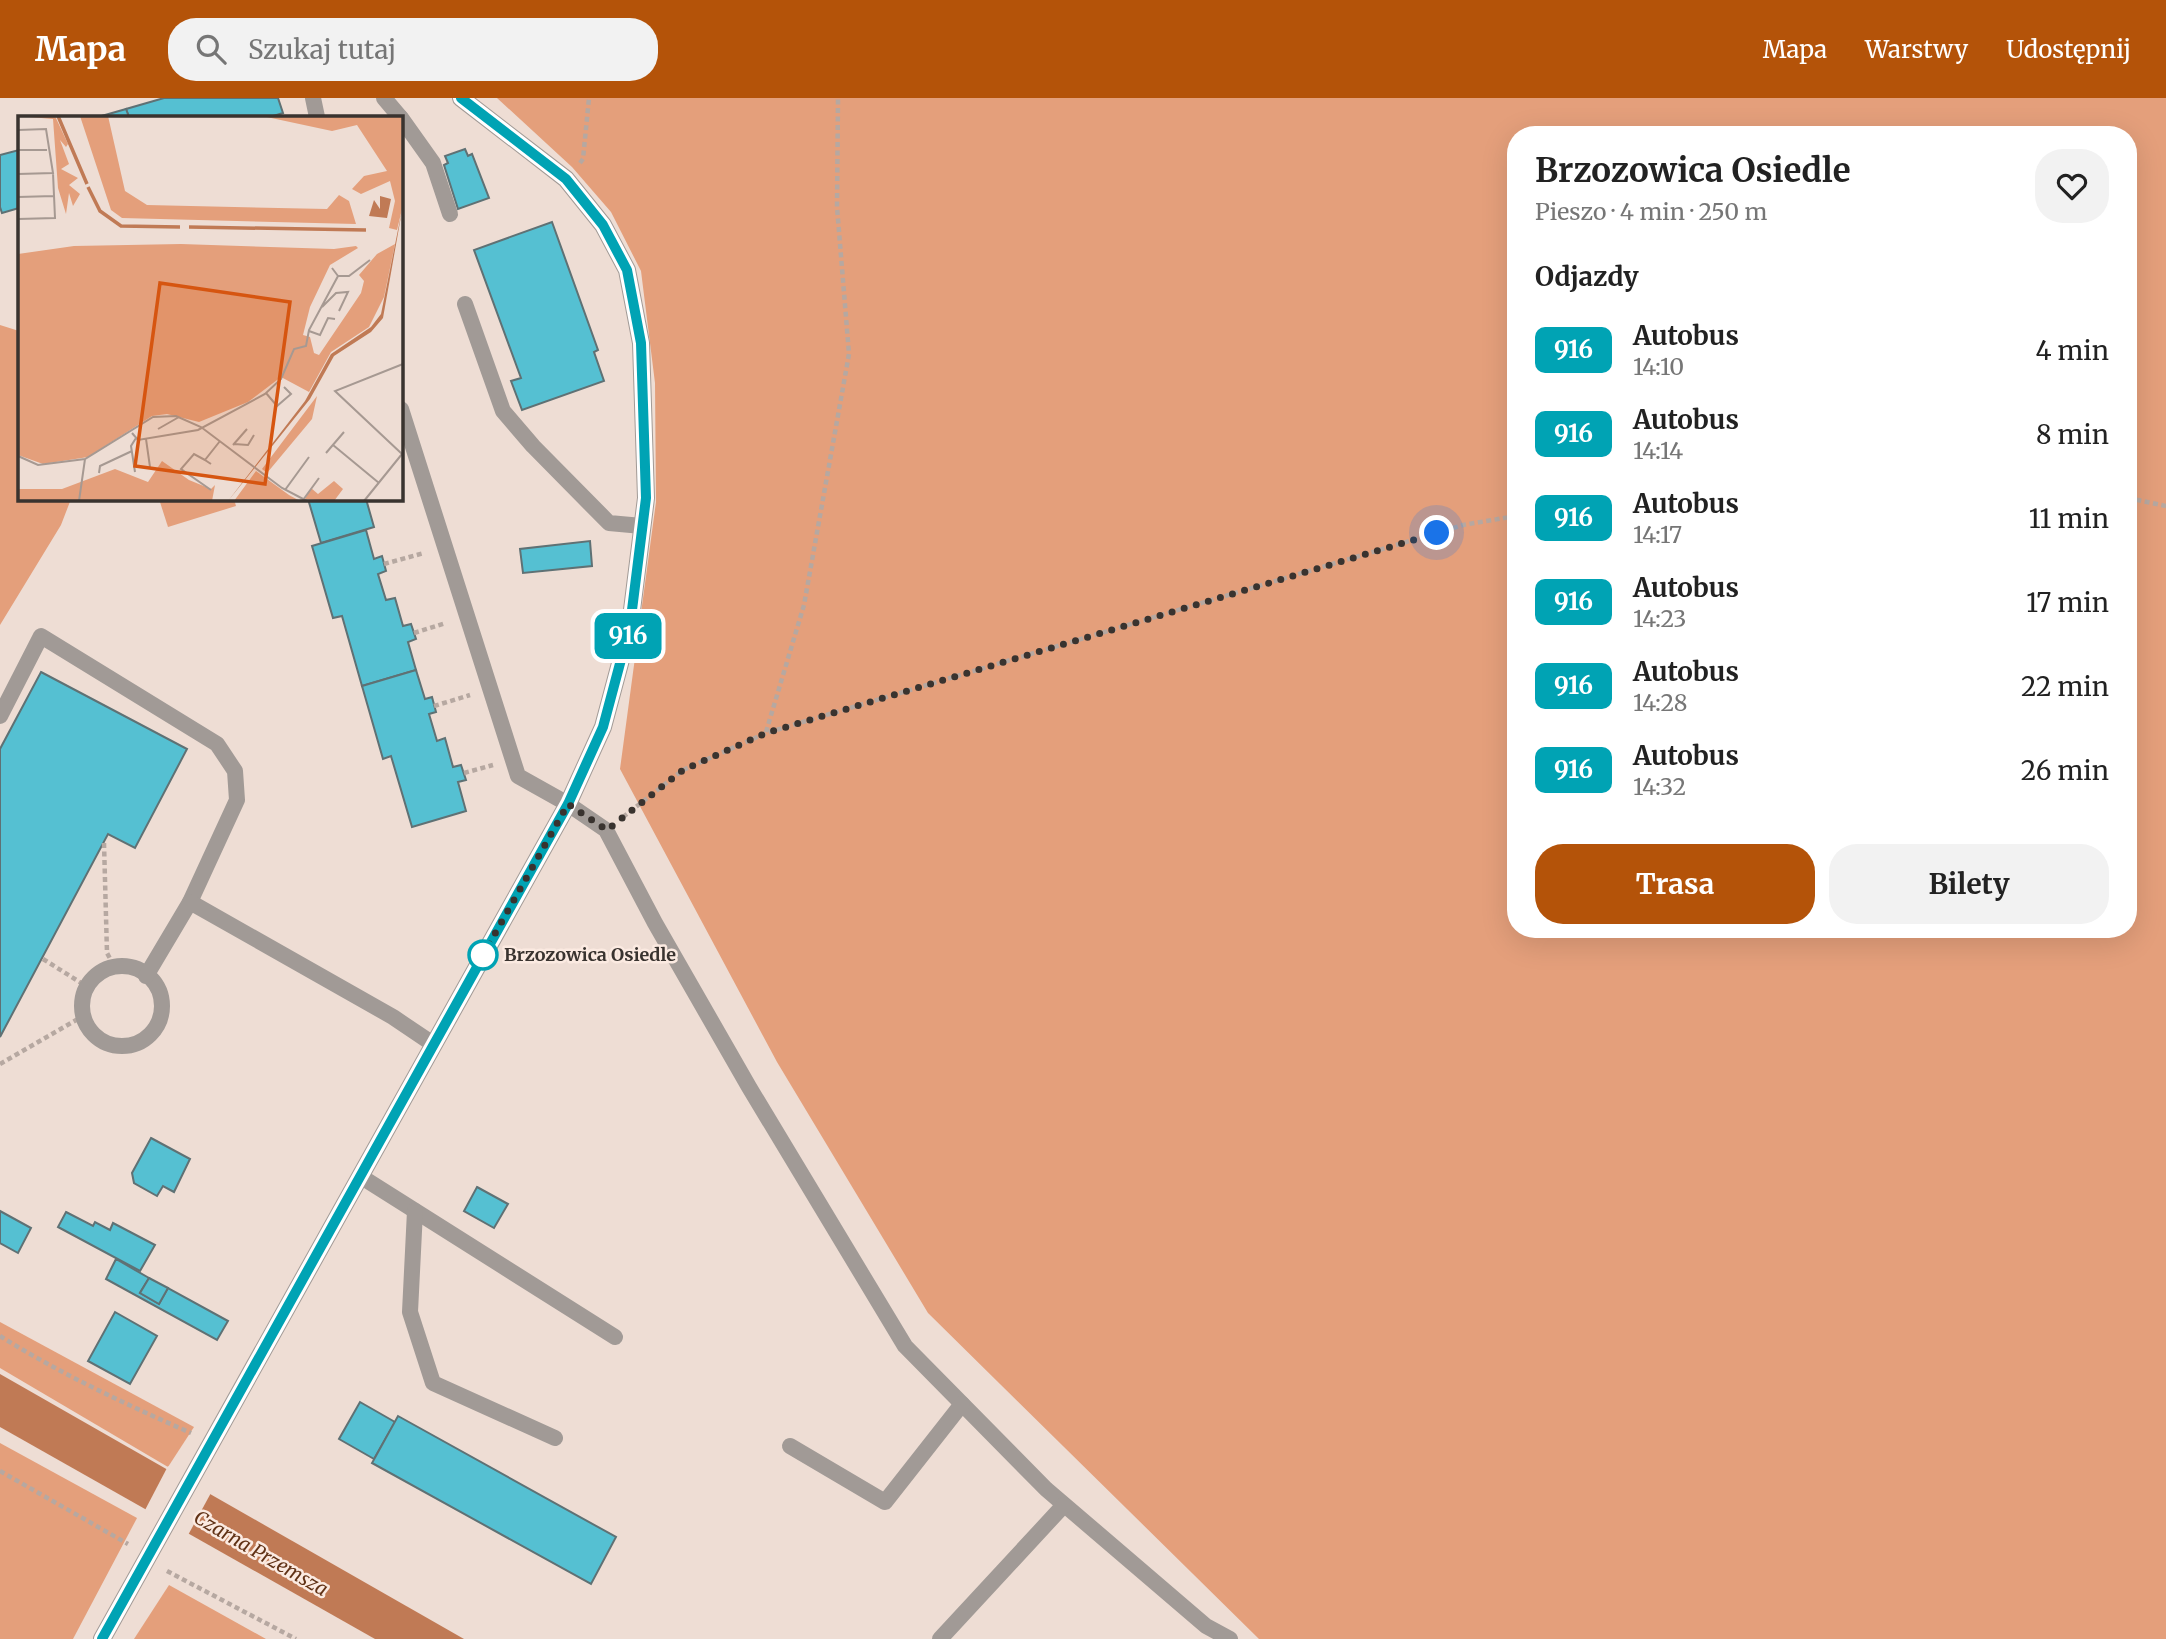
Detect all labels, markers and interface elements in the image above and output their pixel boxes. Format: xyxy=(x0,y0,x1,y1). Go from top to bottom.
search box xyxy=(168,18,658,81)
text: Mapa xyxy=(35,29,126,70)
icon: search xyxy=(192,30,230,68)
text: Szukaj tutaj xyxy=(248,33,396,66)
text: Mapa xyxy=(1763,34,1827,65)
text: Warstwy xyxy=(1865,34,1968,65)
text: Udostępnij xyxy=(2006,34,2131,65)
inset map xyxy=(18,116,402,500)
button: heart xyxy=(2035,149,2109,223)
text: Brzozowica Osiedle xyxy=(1535,150,1851,191)
text: Pieszo · 4 min · 250 m xyxy=(1535,197,1767,226)
text: Odjazdy xyxy=(1535,260,1639,293)
text: Autobus xyxy=(1633,319,1739,352)
text: 916 xyxy=(1554,334,1593,365)
text: 4 min xyxy=(2035,334,2109,367)
text: 14:10 xyxy=(1633,352,1684,381)
text: Autobus xyxy=(1633,403,1739,436)
text: 916 xyxy=(1554,418,1593,449)
text: 8 min xyxy=(2036,418,2109,451)
text: 14:14 xyxy=(1633,436,1683,465)
text: Autobus xyxy=(1633,487,1739,520)
text: 916 xyxy=(1554,502,1593,533)
text: 11 min xyxy=(2029,502,2109,535)
your location xyxy=(1419,515,1454,550)
text: 14:17 xyxy=(1633,520,1682,549)
text: Autobus xyxy=(1633,571,1739,604)
text: 916 xyxy=(1554,586,1593,617)
text: 17 min xyxy=(2026,586,2109,619)
text: 14:23 xyxy=(1633,604,1686,633)
line badge: 916 xyxy=(588,613,668,659)
text: 916 xyxy=(609,620,647,651)
text: Autobus xyxy=(1633,655,1739,688)
text: 916 xyxy=(1554,670,1593,701)
text: 22 min xyxy=(2021,670,2109,703)
text: 14:28 xyxy=(1633,688,1688,717)
text: Autobus xyxy=(1633,739,1739,772)
text: 916 xyxy=(1554,754,1593,785)
text: 26 min xyxy=(2021,754,2109,787)
text: 14:32 xyxy=(1633,772,1686,801)
button: Trasa xyxy=(1535,844,1815,924)
button: Bilety xyxy=(1829,844,2109,924)
marker: Brzozowica Osiedle xyxy=(468,940,498,970)
place label: Brzozowica Osiedle xyxy=(504,943,676,966)
water label: Czarna Przemsza xyxy=(190,1505,332,1601)

